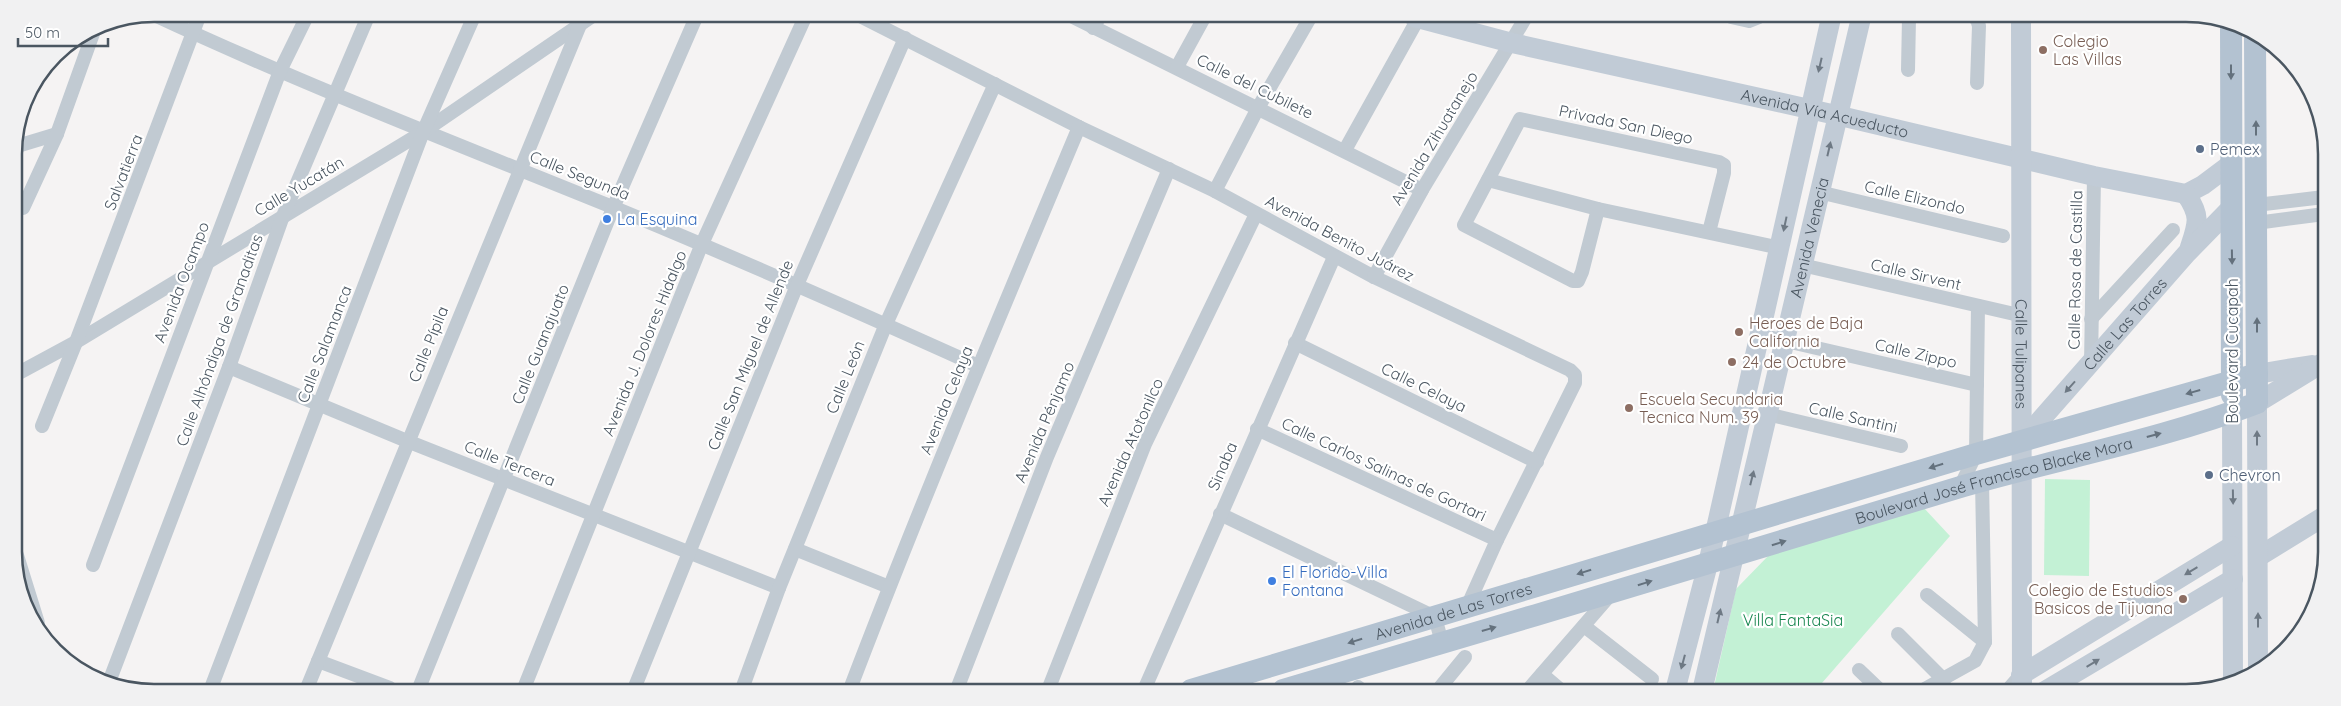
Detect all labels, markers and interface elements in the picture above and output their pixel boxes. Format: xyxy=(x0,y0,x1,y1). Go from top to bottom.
scale bar xyxy=(18,15,108,47)
text: 50 m xyxy=(25,23,60,42)
place label: Colegio Las Villas xyxy=(2053,31,2122,69)
marker: Colegio Las Villas xyxy=(2037,44,2049,56)
street label: Calle del Cubilete xyxy=(1193,49,1317,123)
one-way arrow xyxy=(1816,58,1824,73)
one-way arrow xyxy=(2227,64,2235,80)
street label: Avenida Zihuatanejo xyxy=(1386,67,1482,209)
street label: Avenida Vía Acueducto xyxy=(1739,84,1911,142)
street label: Privada San Diego xyxy=(1557,100,1695,148)
one-way arrow xyxy=(2252,120,2260,136)
street label: Salvatierra xyxy=(99,131,147,213)
place label: Pemex xyxy=(2210,139,2260,159)
one-way arrow xyxy=(1825,141,1833,157)
marker: Pemex xyxy=(2194,143,2206,155)
street label: Calle Segunda xyxy=(527,146,633,204)
street label: Calle Yucatán xyxy=(251,151,347,221)
street label: Avenida Venecia xyxy=(1785,175,1833,300)
street label: Calle Elizondo xyxy=(1863,176,1967,218)
street label: Avenida Benito Juárez xyxy=(1262,190,1418,286)
street label: Calle Rosa de Castilla xyxy=(2064,190,2086,350)
place label: La Esquina xyxy=(617,209,697,229)
marker: La Esquina xyxy=(601,213,613,225)
one-way arrow xyxy=(1781,216,1789,231)
street label: Avenida Ocampo xyxy=(149,219,213,345)
street label: Calle Alhóndiga de Granaditas xyxy=(171,231,267,449)
street label: Avenida J. Dolores Hidalgo xyxy=(598,247,690,439)
one-way arrow xyxy=(2228,249,2236,265)
street label: Calle Sirvent xyxy=(1869,254,1963,294)
street label: Calle San Miguel de Allende xyxy=(703,257,797,453)
street label: Calle Las Torres xyxy=(2079,273,2171,374)
street label: Boulevard Cucapah xyxy=(2222,278,2242,424)
street label: Calle Guanajuato xyxy=(507,281,573,407)
street label: Calle Salamanca xyxy=(292,282,356,406)
street label: Calle Tulipanes xyxy=(2011,299,2032,409)
street label: Calle Pípila xyxy=(404,303,452,385)
place label: Heroes de Baja California xyxy=(1749,313,1863,351)
one-way arrow xyxy=(2253,317,2261,333)
marker: Heroes de Baja California xyxy=(1733,326,1745,338)
street label: Calle Zippo xyxy=(1873,334,1959,372)
street label: Calle León xyxy=(821,337,869,417)
street label: Avenida Celaya xyxy=(915,343,977,457)
place label: 24 de Octubre xyxy=(1742,352,1846,372)
marker: 24 de Octubre xyxy=(1726,356,1738,368)
street label: Avenida Pénjamo xyxy=(1009,358,1079,486)
street label: Calle Celaya xyxy=(1378,358,1470,416)
street label: Avenida Atotonilco xyxy=(1093,375,1167,509)
one-way arrow xyxy=(2064,381,2076,393)
one-way arrow xyxy=(2186,388,2201,396)
place label: Escuela Secundaria Tecnica Num. 39 xyxy=(1639,389,1783,427)
street label: Calle Santini xyxy=(1807,397,1899,437)
marker: Escuela Secundaria Tecnica Num. 39 xyxy=(1623,402,1635,414)
street label: Calle Carlos Salinas de Gortari xyxy=(1279,413,1489,525)
one-way arrow xyxy=(2253,430,2261,446)
one-way arrow xyxy=(2146,431,2161,439)
street label: Boulevard José Francisco Blacke Mora xyxy=(1853,432,2135,528)
street label: Calle Tercera xyxy=(462,436,558,490)
street label: Sinaba xyxy=(1203,439,1241,493)
one-way arrow xyxy=(1929,462,1944,470)
place label: Chevron xyxy=(2219,465,2281,485)
marker: Chevron xyxy=(2203,469,2215,481)
one-way arrow xyxy=(1748,471,1756,486)
one-way arrow xyxy=(2229,489,2237,505)
one-way arrow xyxy=(1772,539,1787,547)
place label: El Florido-Villa Fontana xyxy=(1282,562,1388,600)
one-way arrow xyxy=(2184,566,2197,576)
one-way arrow xyxy=(1577,568,1592,576)
marker: El Florido-Villa Fontana xyxy=(1266,575,1278,587)
street label: Avenida de Las Torres xyxy=(1372,578,1534,644)
one-way arrow xyxy=(1637,579,1652,587)
place label: Colegio de Estudios Basicos de Tijuana xyxy=(2028,580,2173,618)
marker: Colegio de Estudios Basicos de Tijuana xyxy=(2177,593,2189,605)
one-way arrow xyxy=(1715,608,1723,623)
park label: Villa FantaSia xyxy=(1743,610,1843,630)
one-way arrow xyxy=(2254,611,2262,627)
one-way arrow xyxy=(1482,625,1497,633)
one-way arrow xyxy=(1348,637,1363,645)
one-way arrow xyxy=(1678,655,1686,670)
one-way arrow xyxy=(2087,658,2100,667)

